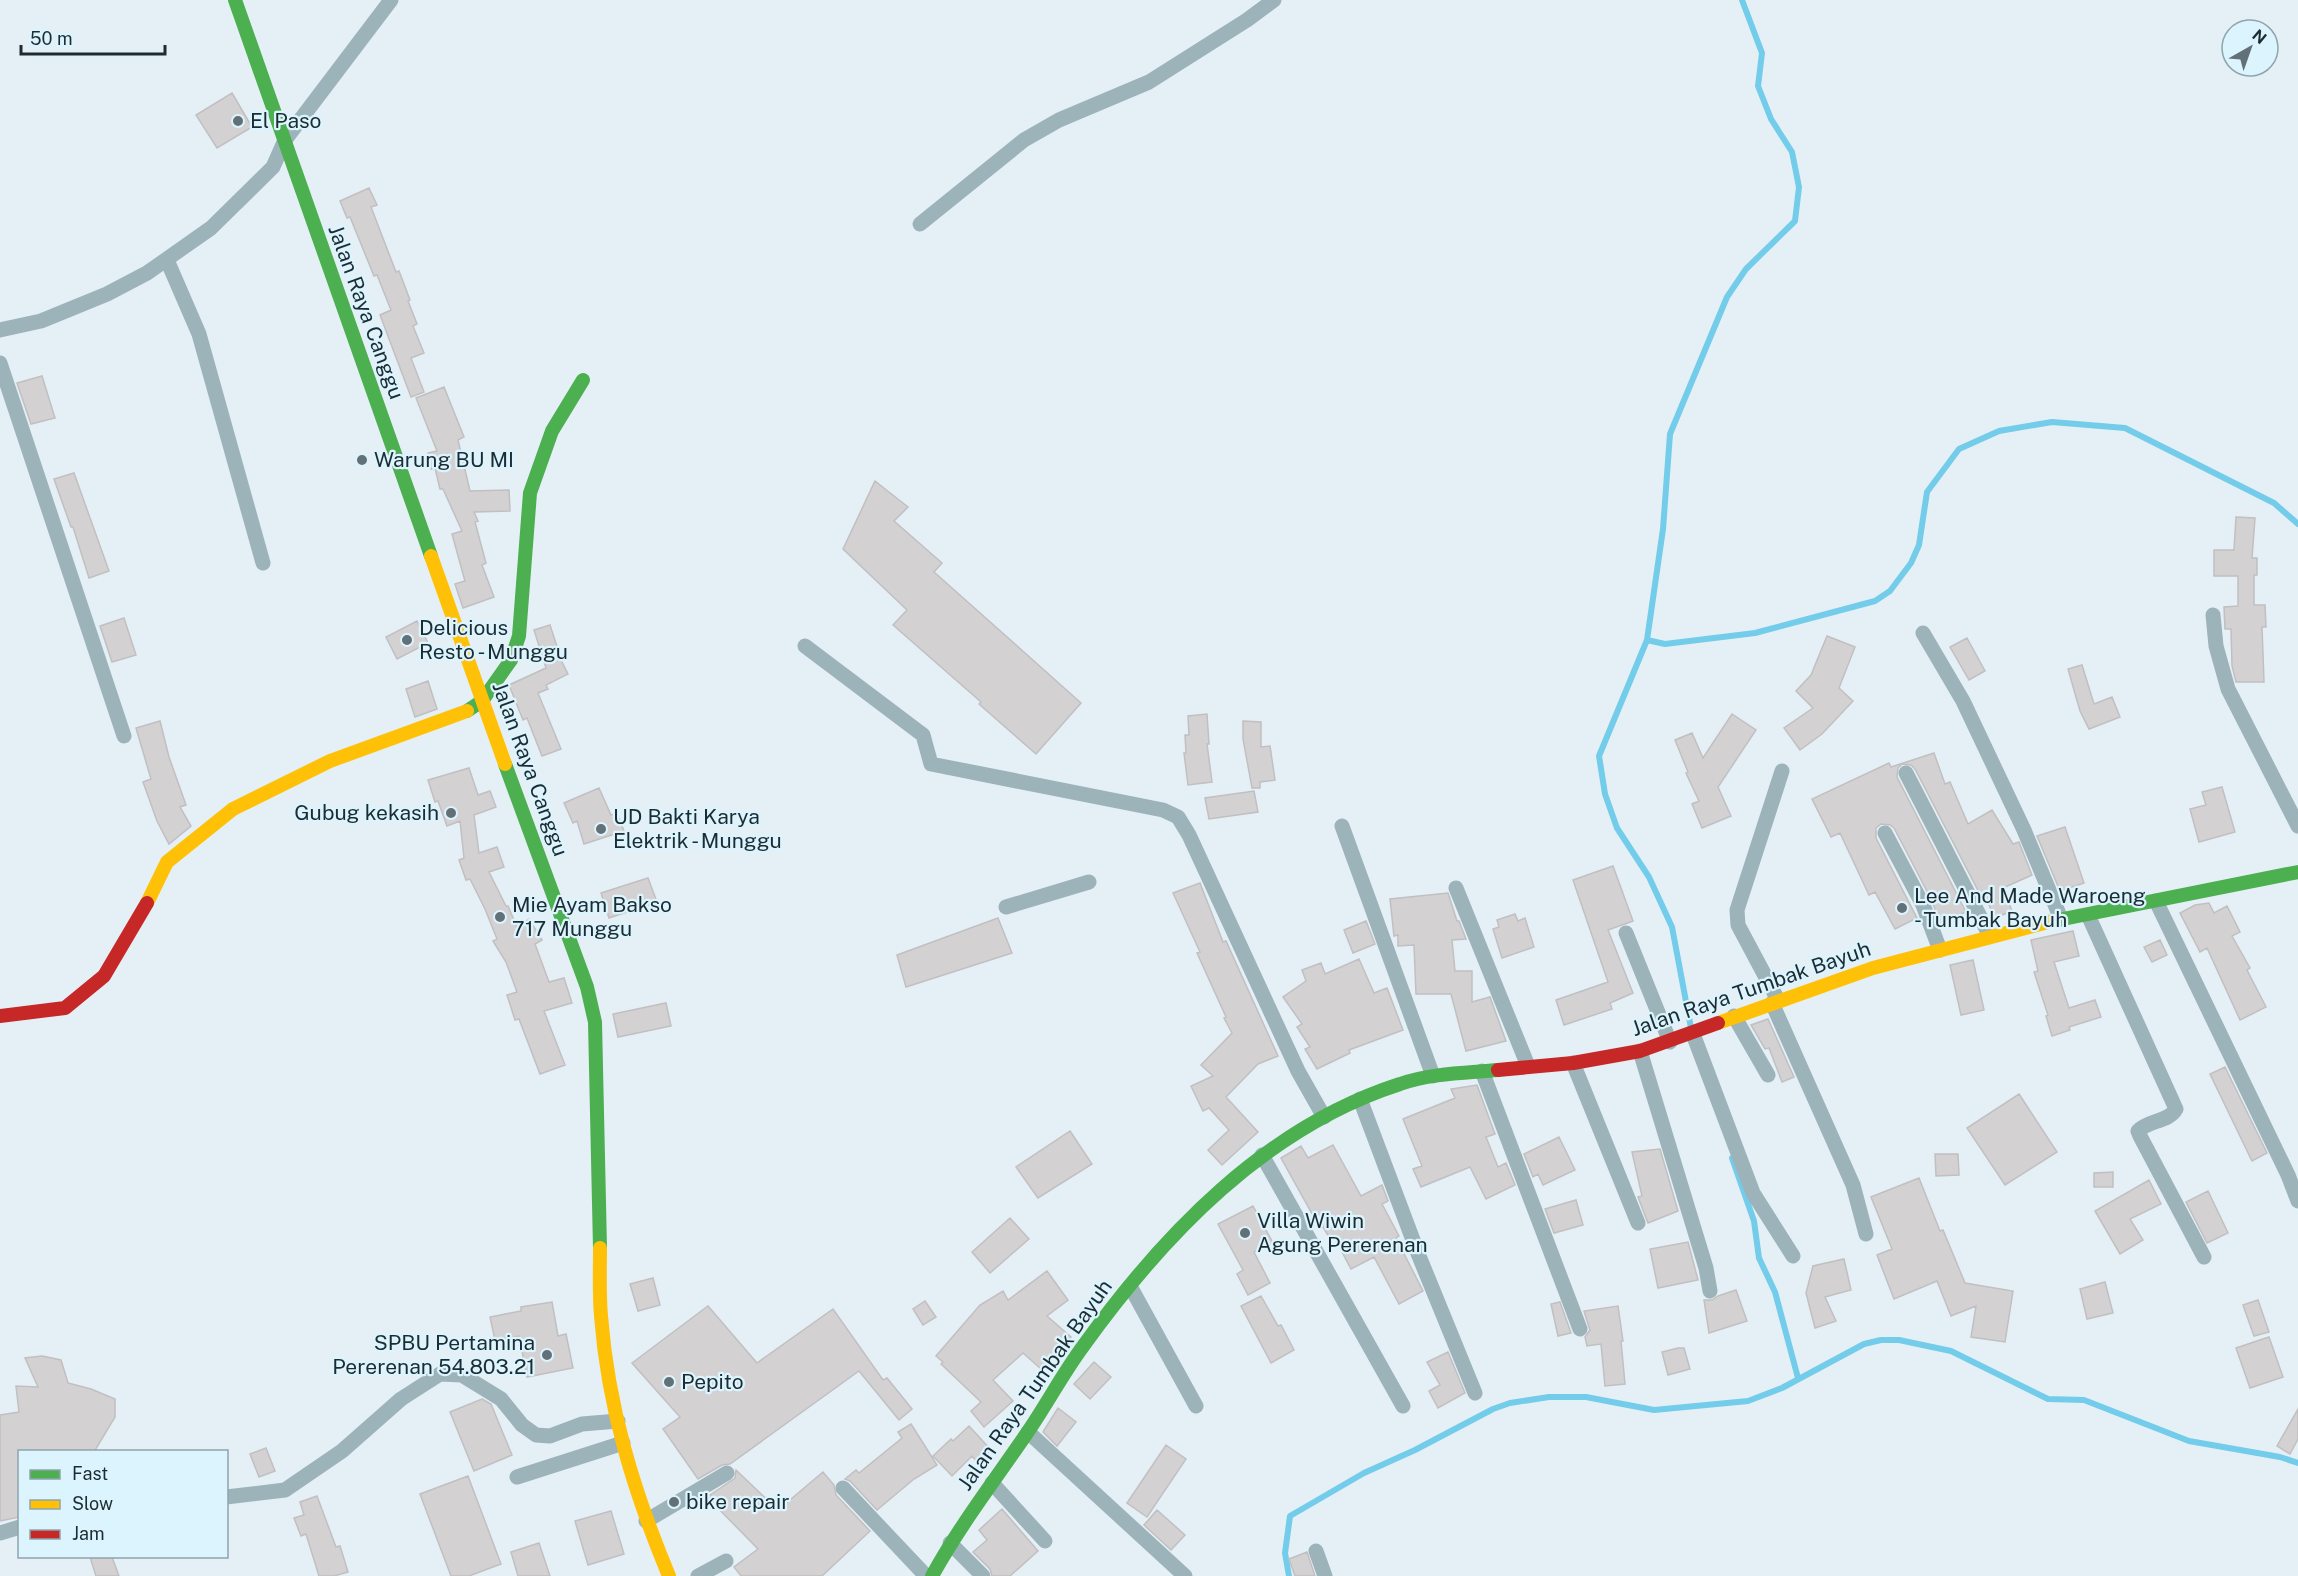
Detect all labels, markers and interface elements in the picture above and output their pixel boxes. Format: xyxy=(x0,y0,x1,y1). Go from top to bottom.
scale bar xyxy=(21,18,165,56)
north arrow xyxy=(2220,18,2280,78)
text: N xyxy=(2248,26,2270,48)
text: 50 m xyxy=(30,28,73,49)
place label: El Paso xyxy=(250,108,321,133)
marker: El Paso xyxy=(231,114,245,128)
street label: Jalan Raya Canggu xyxy=(323,221,410,402)
place label: Warung BU MI xyxy=(374,447,514,472)
marker: Warung BU MI xyxy=(355,453,369,467)
place label: Delicious Resto - Munggu xyxy=(419,615,568,664)
marker: Delicious Resto - Munggu xyxy=(400,633,414,647)
street label: Jalan Raya Canggu xyxy=(487,678,574,859)
place label: Gubug kekasih xyxy=(294,800,439,825)
place label: UD Bakti Karya Elektrik - Munggu xyxy=(613,804,782,853)
marker: Gubug kekasih xyxy=(444,806,458,820)
marker: UD Bakti Karya Elektrik - Munggu xyxy=(594,822,608,836)
place label: Lee And Made Waroeng - Tumbak Bayuh xyxy=(1914,883,2146,932)
place label: Mie Ayam Bakso 717 Munggu xyxy=(512,892,672,941)
marker: Lee And Made Waroeng - Tumbak Bayuh xyxy=(1895,901,1909,915)
marker: Mie Ayam Bakso 717 Munggu xyxy=(493,910,507,924)
street label: Jalan Raya Tumbak Bayuh xyxy=(1628,936,1874,1041)
place label: Villa Wiwin Agung Pererenan xyxy=(1257,1208,1428,1257)
marker: Villa Wiwin Agung Pererenan xyxy=(1238,1226,1252,1240)
street label: Jalan Raya Tumbak Bayuh xyxy=(952,1275,1117,1495)
place label: SPBU Pertamina Pererenan 54.803.21 xyxy=(332,1330,535,1379)
marker: SPBU Pertamina Pererenan 54.803.21 xyxy=(540,1348,554,1362)
place label: Pepito xyxy=(681,1369,744,1394)
marker: Pepito xyxy=(662,1375,676,1389)
legend xyxy=(18,1450,228,1558)
text: Fast xyxy=(72,1463,108,1484)
place label: bike repair xyxy=(686,1489,790,1514)
text: Slow xyxy=(72,1493,113,1514)
marker: bike repair xyxy=(667,1495,681,1509)
text: Jam xyxy=(72,1523,105,1544)

